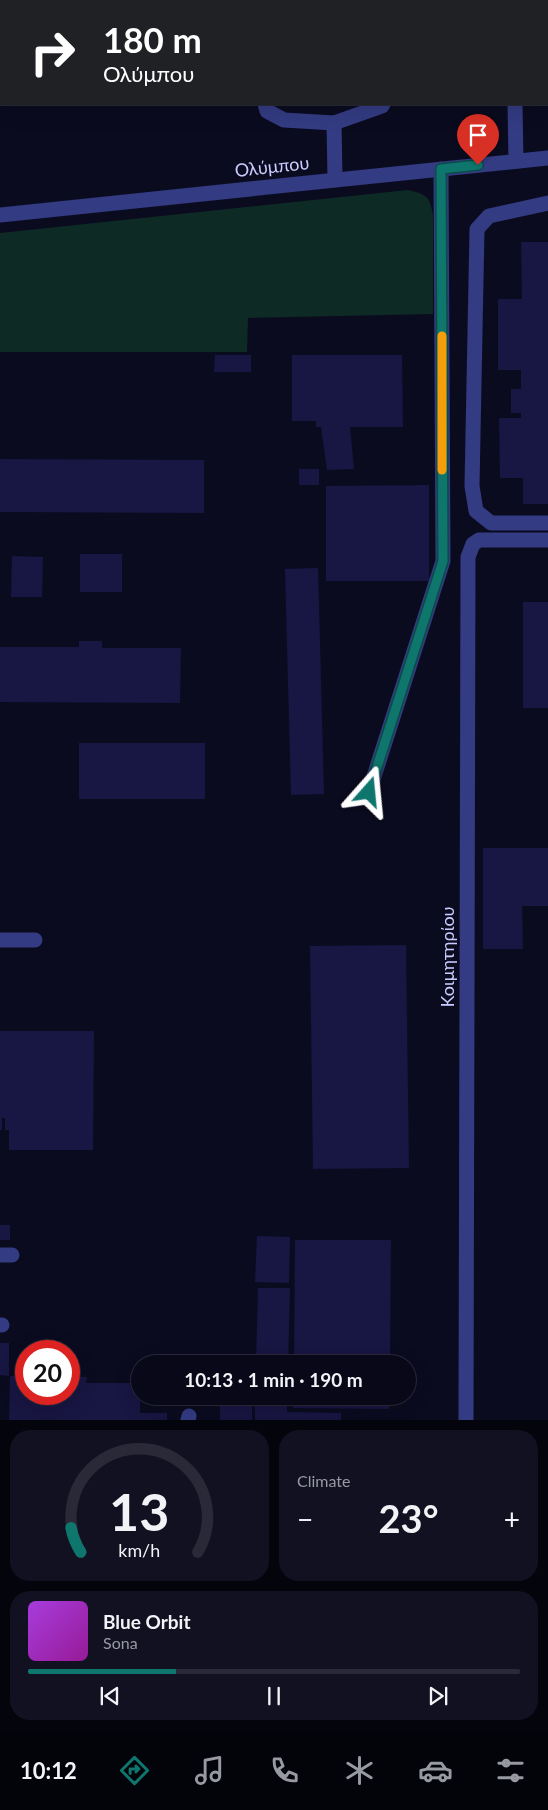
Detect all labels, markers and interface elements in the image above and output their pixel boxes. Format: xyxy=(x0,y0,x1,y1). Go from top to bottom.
text: 180 m xyxy=(103,18,202,60)
icon: right xyxy=(20,20,85,85)
text: Ολύμπου xyxy=(103,60,194,87)
pin xyxy=(457,114,499,165)
icon: arrive xyxy=(464,121,492,149)
street label: Ολύμπου xyxy=(234,151,310,181)
position arrow xyxy=(342,765,394,817)
street label: Κοιμητηρίου xyxy=(436,906,458,1008)
speed limit sign: 20 xyxy=(15,1340,80,1405)
text: 10:13 · 1 min · 190 m xyxy=(184,1368,363,1391)
text: Climate xyxy=(297,1471,350,1490)
text: 13 xyxy=(109,1480,170,1542)
text: 23° xyxy=(379,1495,438,1541)
text: − xyxy=(297,1502,313,1536)
text: + xyxy=(504,1502,520,1536)
text: km/h xyxy=(119,1539,160,1561)
text: Blue Orbit xyxy=(103,1610,191,1633)
text: Sona xyxy=(103,1633,138,1652)
icon: previous xyxy=(96,1682,124,1710)
icon: pause xyxy=(260,1682,288,1710)
icon: next xyxy=(424,1682,452,1710)
icon: directions xyxy=(117,1753,152,1788)
icon: music xyxy=(192,1753,227,1788)
icon: phone xyxy=(267,1753,302,1788)
icon: climate xyxy=(342,1753,377,1788)
icon: car xyxy=(418,1753,453,1788)
icon: filters xyxy=(493,1753,528,1788)
text: 10:12 xyxy=(20,1757,77,1784)

